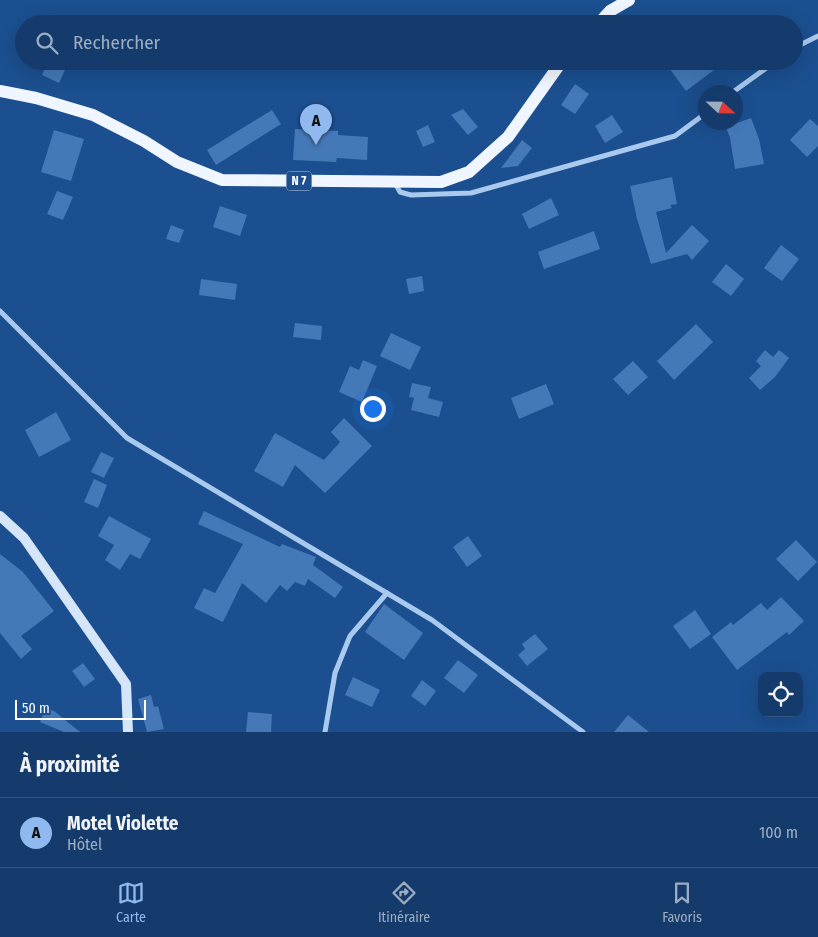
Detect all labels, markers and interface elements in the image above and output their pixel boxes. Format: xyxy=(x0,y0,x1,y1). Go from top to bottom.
search box xyxy=(15,15,803,70)
icon: search xyxy=(33,29,61,57)
text: Rechercher xyxy=(73,31,160,54)
north arrow xyxy=(698,85,743,130)
pin: A xyxy=(300,104,332,145)
road number: N 7 xyxy=(286,172,312,190)
your location xyxy=(360,396,386,422)
map controls xyxy=(758,672,803,717)
button: locate xyxy=(758,672,803,717)
scale bar xyxy=(15,697,146,720)
text: 50 m xyxy=(22,700,50,717)
text: À proximité xyxy=(20,752,120,778)
text: Motel Violette xyxy=(67,812,178,835)
text: A xyxy=(32,823,40,842)
text: 100 m xyxy=(759,823,798,842)
text: Hôtel xyxy=(67,835,102,854)
tab: Carte xyxy=(116,879,146,926)
tab: Itinéraire xyxy=(378,879,430,926)
tab: Favoris xyxy=(662,879,702,926)

